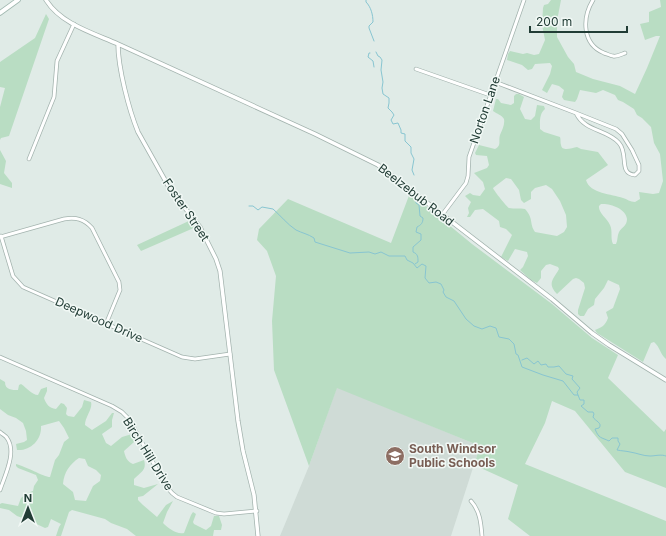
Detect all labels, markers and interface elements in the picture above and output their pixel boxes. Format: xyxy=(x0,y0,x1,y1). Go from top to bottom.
scale bar xyxy=(530,8,627,34)
text: 200 m xyxy=(536,14,572,29)
street label: Norton Lane xyxy=(466,74,503,145)
street label: Beelzebub Road xyxy=(375,160,457,229)
street label: Foster Street xyxy=(160,175,213,244)
street label: Deepwood Drive xyxy=(53,294,145,346)
street label: Birch Hill Drive xyxy=(120,414,177,493)
place label: South Windsor Public Schools xyxy=(409,441,496,470)
school or university icon: South Windsor Public Schools xyxy=(384,445,406,467)
north arrow xyxy=(8,488,48,528)
text: N xyxy=(24,491,32,505)

